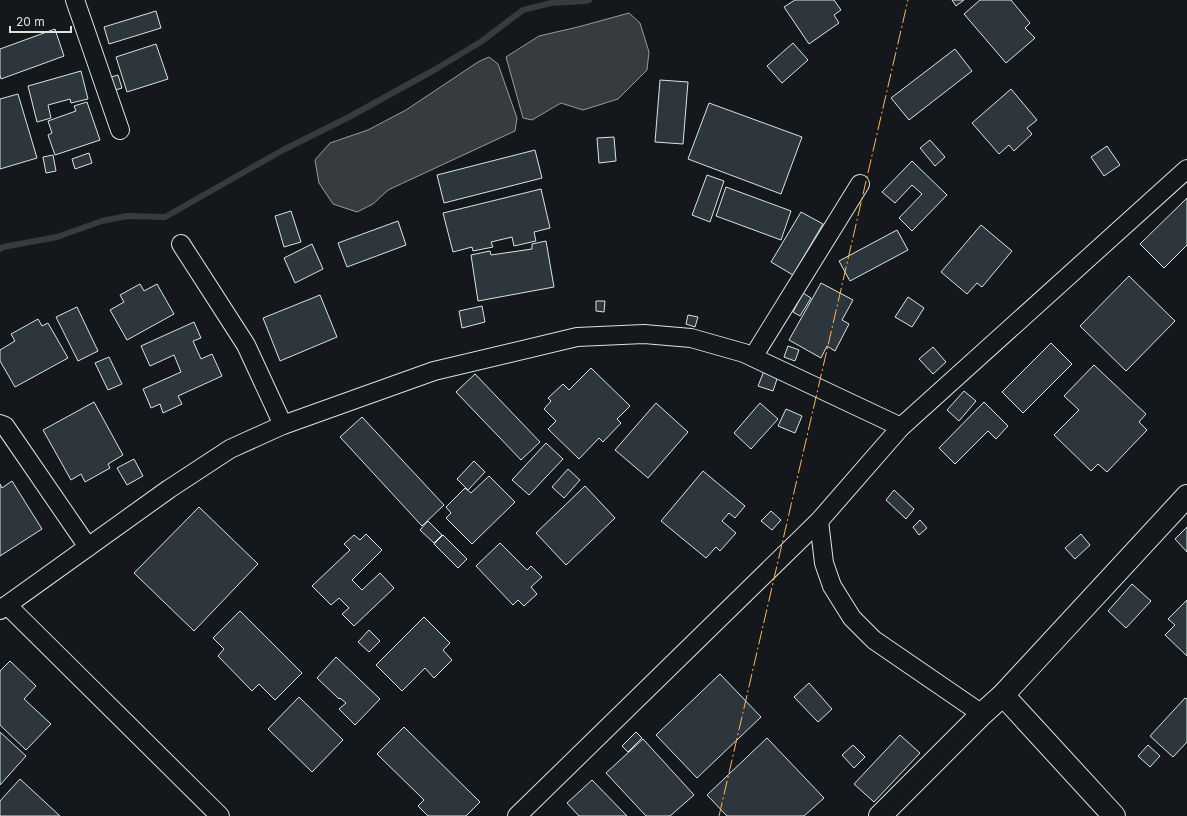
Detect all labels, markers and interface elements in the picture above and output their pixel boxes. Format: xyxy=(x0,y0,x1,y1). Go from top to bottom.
scale bar xyxy=(10,8,71,34)
text: 20 m xyxy=(16,14,45,29)

